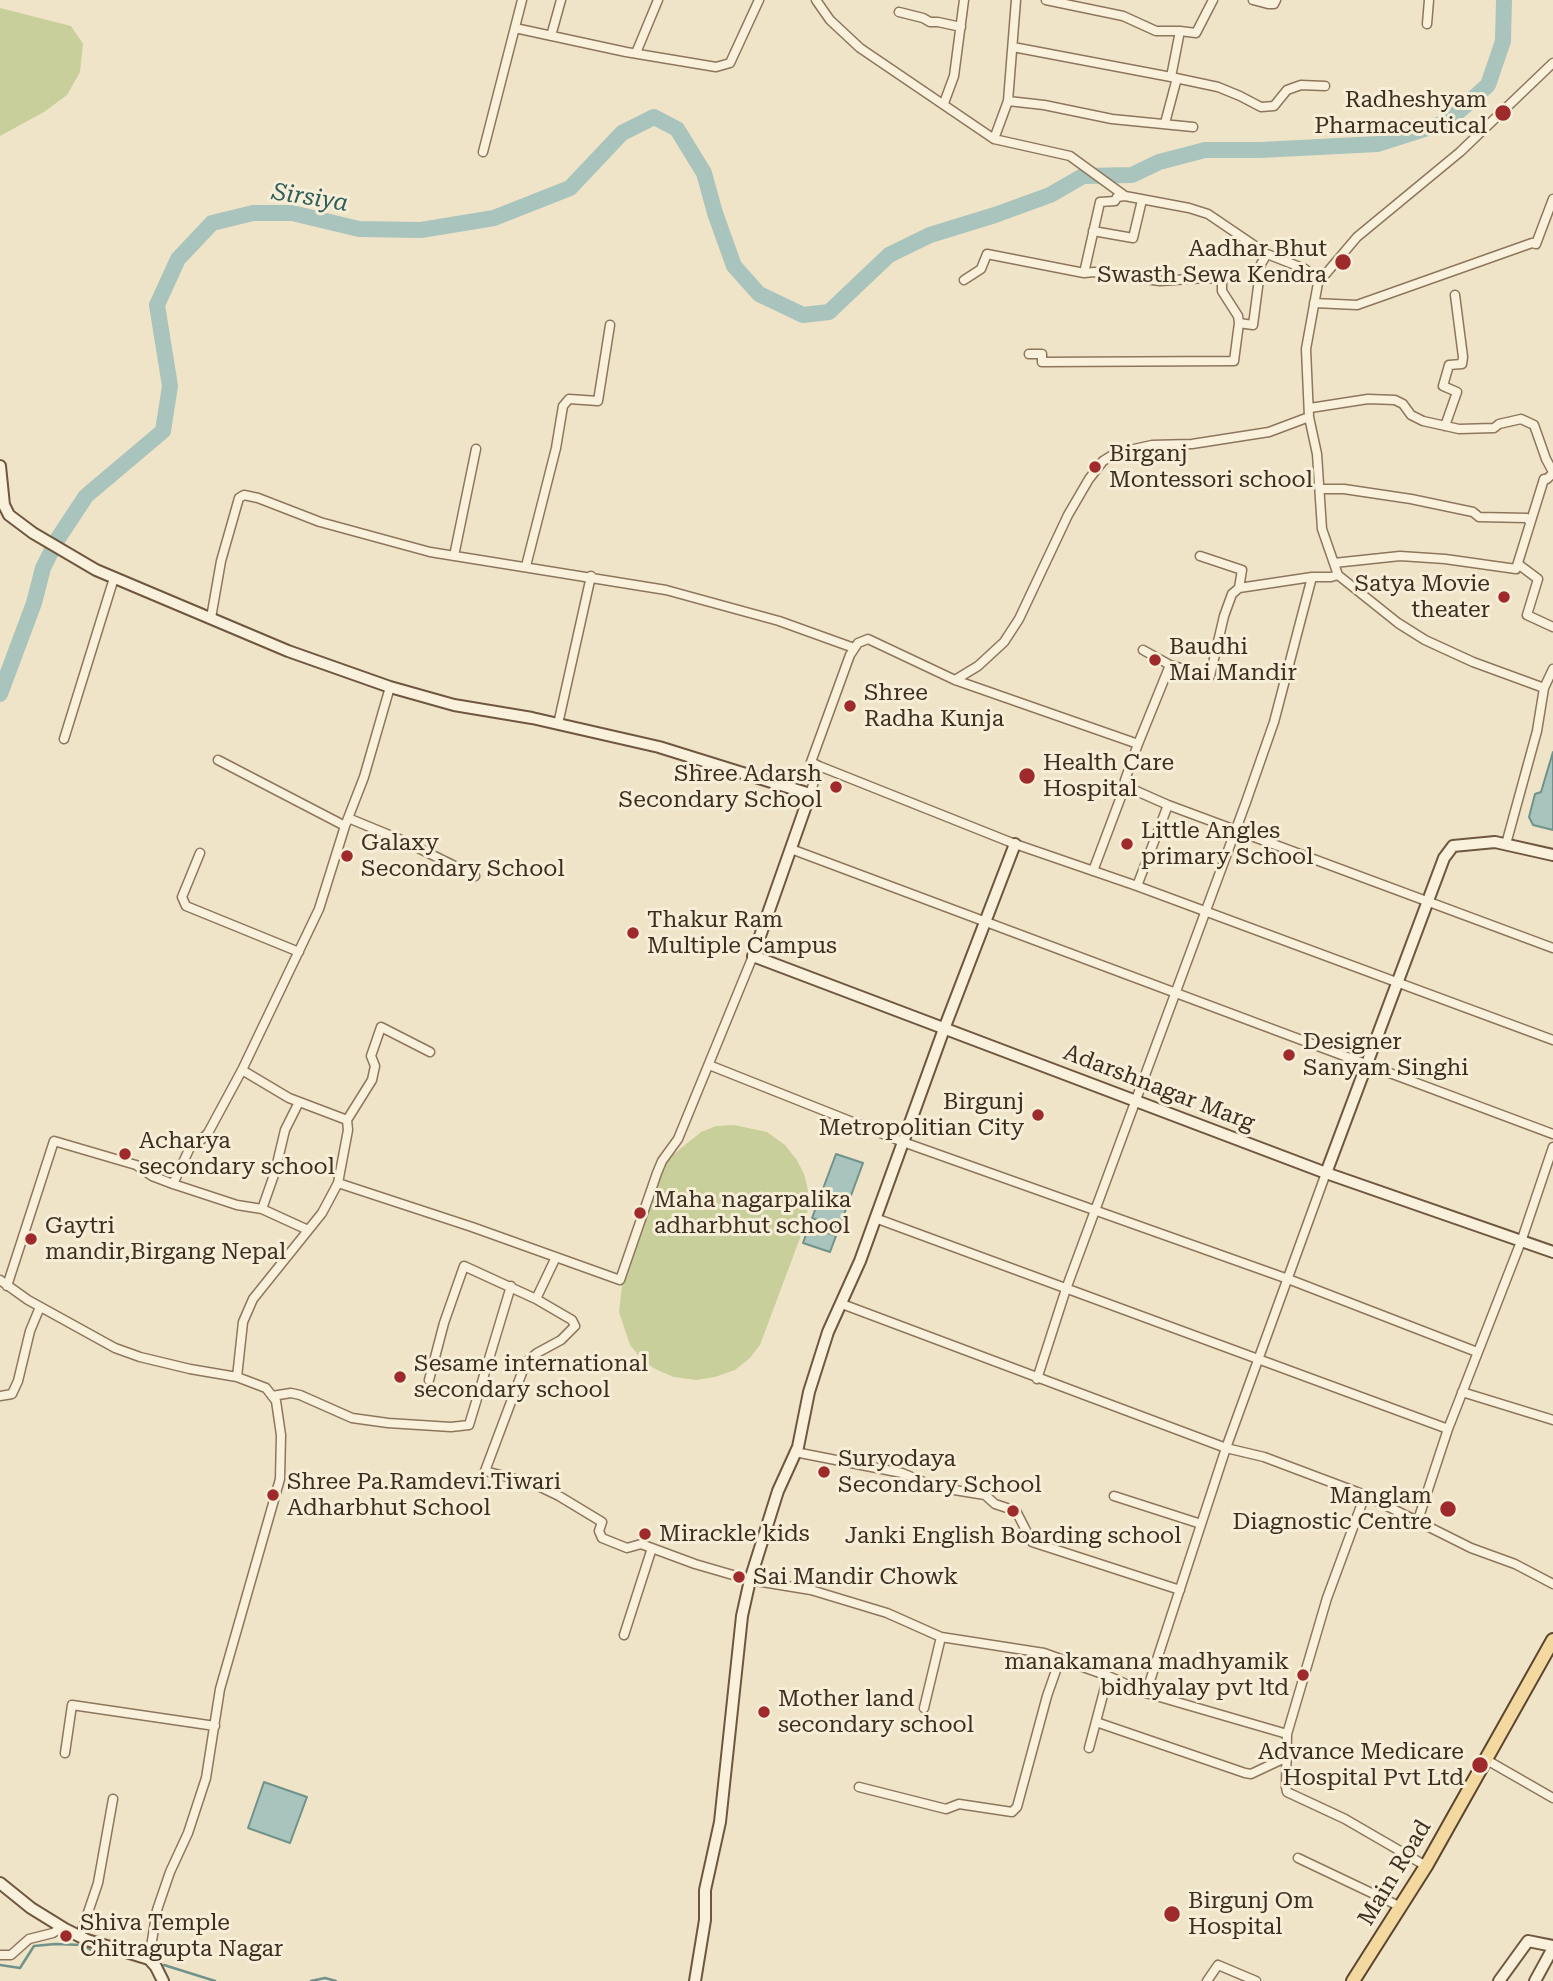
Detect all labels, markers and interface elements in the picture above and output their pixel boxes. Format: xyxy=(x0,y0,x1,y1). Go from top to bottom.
place label: Radheshyam Pharmaceutical xyxy=(1314,86,1487,140)
marker: Radheshyam Pharmaceutical xyxy=(1493,103,1513,123)
water label: Sirsiya xyxy=(270,178,350,218)
place label: Aadhar Bhut Swasth Sewa Kendra xyxy=(1097,235,1327,289)
marker: Aadhar Bhut Swasth Sewa Kendra xyxy=(1333,252,1353,272)
place label: Birganj Montessori school xyxy=(1109,440,1313,494)
marker: Birganj Montessori school xyxy=(1087,459,1103,475)
place label: Satya Movie theater xyxy=(1354,570,1490,624)
marker: Satya Movie theater xyxy=(1496,589,1512,605)
place label: Baudhi Mai Mandir xyxy=(1169,633,1297,687)
marker: Baudhi Mai Mandir xyxy=(1147,652,1163,668)
place label: Shree Radha Kunja xyxy=(864,679,1004,733)
marker: Shree Radha Kunja xyxy=(842,698,858,714)
place label: Health Care Hospital xyxy=(1043,749,1174,803)
place label: Shree Adarsh Secondary School xyxy=(618,760,822,814)
marker: Health Care Hospital xyxy=(1017,766,1037,786)
marker: Shree Adarsh Secondary School xyxy=(828,779,844,795)
place label: Little Angles primary School xyxy=(1141,817,1313,871)
place label: Galaxy Secondary School xyxy=(361,829,565,883)
marker: Little Angles primary School xyxy=(1119,836,1135,852)
marker: Galaxy Secondary School xyxy=(339,848,355,864)
place label: Thakur Ram Multiple Campus xyxy=(647,906,837,960)
marker: Thakur Ram Multiple Campus xyxy=(625,925,641,941)
place label: Designer Sanyam Singhi xyxy=(1303,1028,1469,1082)
street label: Adarshnagar Marg xyxy=(1059,1039,1259,1137)
marker: Designer Sanyam Singhi xyxy=(1281,1047,1297,1063)
place label: Birgunj Metropolitian City xyxy=(819,1088,1024,1142)
marker: Birgunj Metropolitian City xyxy=(1030,1107,1046,1123)
place label: Acharya secondary school xyxy=(139,1127,335,1181)
marker: Acharya secondary school xyxy=(117,1146,133,1162)
place label: Maha nagarpalika adharbhut school xyxy=(654,1186,851,1240)
marker: Maha nagarpalika adharbhut school xyxy=(632,1205,648,1221)
place label: Gaytri mandir,Birgang Nepal xyxy=(45,1212,286,1266)
marker: Gaytri mandir,Birgang Nepal xyxy=(23,1231,39,1247)
place label: Sesame international secondary school xyxy=(414,1350,648,1404)
marker: Sesame international secondary school xyxy=(392,1369,408,1385)
place label: Suryodaya Secondary School xyxy=(838,1445,1042,1499)
marker: Suryodaya Secondary School xyxy=(816,1464,832,1480)
place label: Shree Pa.Ramdevi.Tiwari Adharbhut School xyxy=(287,1468,561,1522)
place label: Manglam Diagnostic Centre xyxy=(1232,1482,1432,1536)
marker: Shree Pa.Ramdevi.Tiwari Adharbhut School xyxy=(265,1487,281,1503)
marker: Manglam Diagnostic Centre xyxy=(1438,1499,1458,1519)
marker: Janki English Boarding school xyxy=(1005,1503,1021,1519)
place label: Mirackle kids xyxy=(659,1520,810,1548)
place label: Janki English Boarding school xyxy=(845,1522,1181,1550)
marker: Mirackle kids xyxy=(637,1526,653,1542)
place label: Sai Mandir Chowk xyxy=(753,1563,958,1591)
marker: Sai Mandir Chowk xyxy=(731,1569,747,1585)
place label: manakamana madhyamik bidhyalay pvt ltd xyxy=(1004,1648,1289,1702)
marker: manakamana madhyamik bidhyalay pvt ltd xyxy=(1295,1667,1311,1683)
place label: Mother land secondary school xyxy=(778,1685,974,1739)
marker: Mother land secondary school xyxy=(756,1704,772,1720)
place label: Advance Medicare Hospital Pvt Ltd xyxy=(1258,1738,1464,1792)
marker: Advance Medicare Hospital Pvt Ltd xyxy=(1470,1755,1490,1775)
street label: Main Road xyxy=(1353,1815,1437,1931)
place label: Birgunj Om Hospital xyxy=(1188,1887,1314,1941)
marker: Birgunj Om Hospital xyxy=(1162,1904,1182,1924)
place label: Shiva Temple Chitragupta Nagar xyxy=(80,1909,283,1963)
marker: Shiva Temple Chitragupta Nagar xyxy=(58,1928,74,1944)

